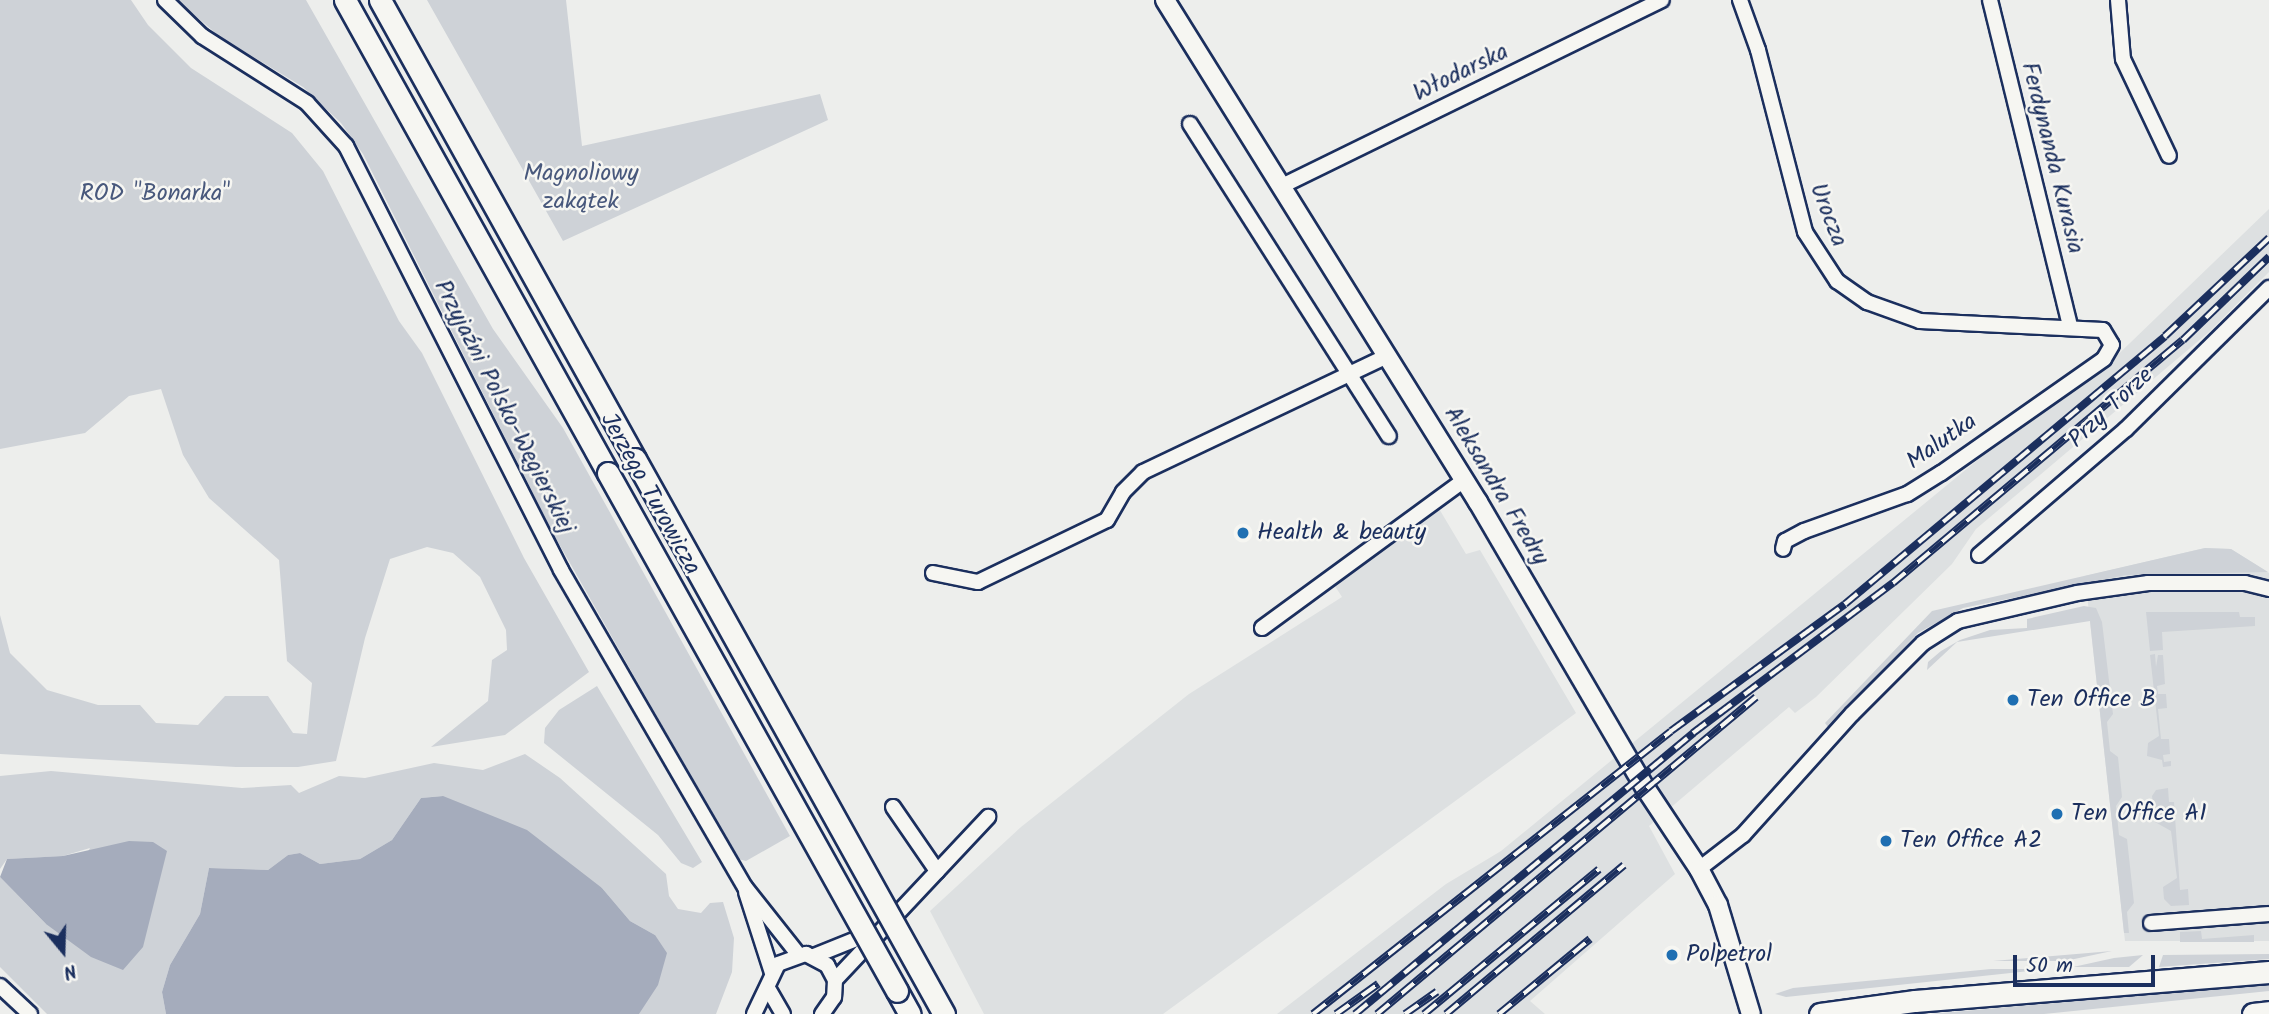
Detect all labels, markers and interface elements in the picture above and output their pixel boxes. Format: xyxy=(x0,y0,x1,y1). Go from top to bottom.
street label: Włodarska xyxy=(1409,38,1513,108)
street label: Ferdynanda Kurasia xyxy=(2014,59,2090,257)
park label: Magnoliowy zakątek xyxy=(523,160,639,216)
street label: Urocza xyxy=(1803,179,1853,251)
park label: ROD "Bonarka" xyxy=(80,180,230,208)
street label: Przyjaźni Polsko-Węgierskiej xyxy=(427,275,581,539)
street label: Przy Torze xyxy=(2063,362,2159,454)
street label: Aleksandra Fredry xyxy=(1437,401,1555,571)
street label: Malutka xyxy=(1901,407,1983,477)
street label: Jerzego Turowicza xyxy=(594,408,706,580)
place label: Health & beauty xyxy=(1257,519,1426,547)
marker: Health & beauty xyxy=(1235,525,1251,541)
place label: Ten Office B xyxy=(2027,686,2156,714)
marker: Ten Office B xyxy=(2005,692,2021,708)
place label: Ten Office A1 xyxy=(2071,800,2207,828)
marker: Ten Office A1 xyxy=(2049,806,2065,822)
place label: Ten Office A2 xyxy=(1900,827,2042,855)
marker: Ten Office A2 xyxy=(1878,833,1894,849)
north arrow xyxy=(28,916,98,986)
scale bar xyxy=(2017,940,2159,984)
place label: Polpetrol xyxy=(1686,941,1772,969)
marker: Polpetrol xyxy=(1664,947,1680,963)
text: 50 m xyxy=(2026,950,2073,983)
text: N xyxy=(59,955,80,987)

